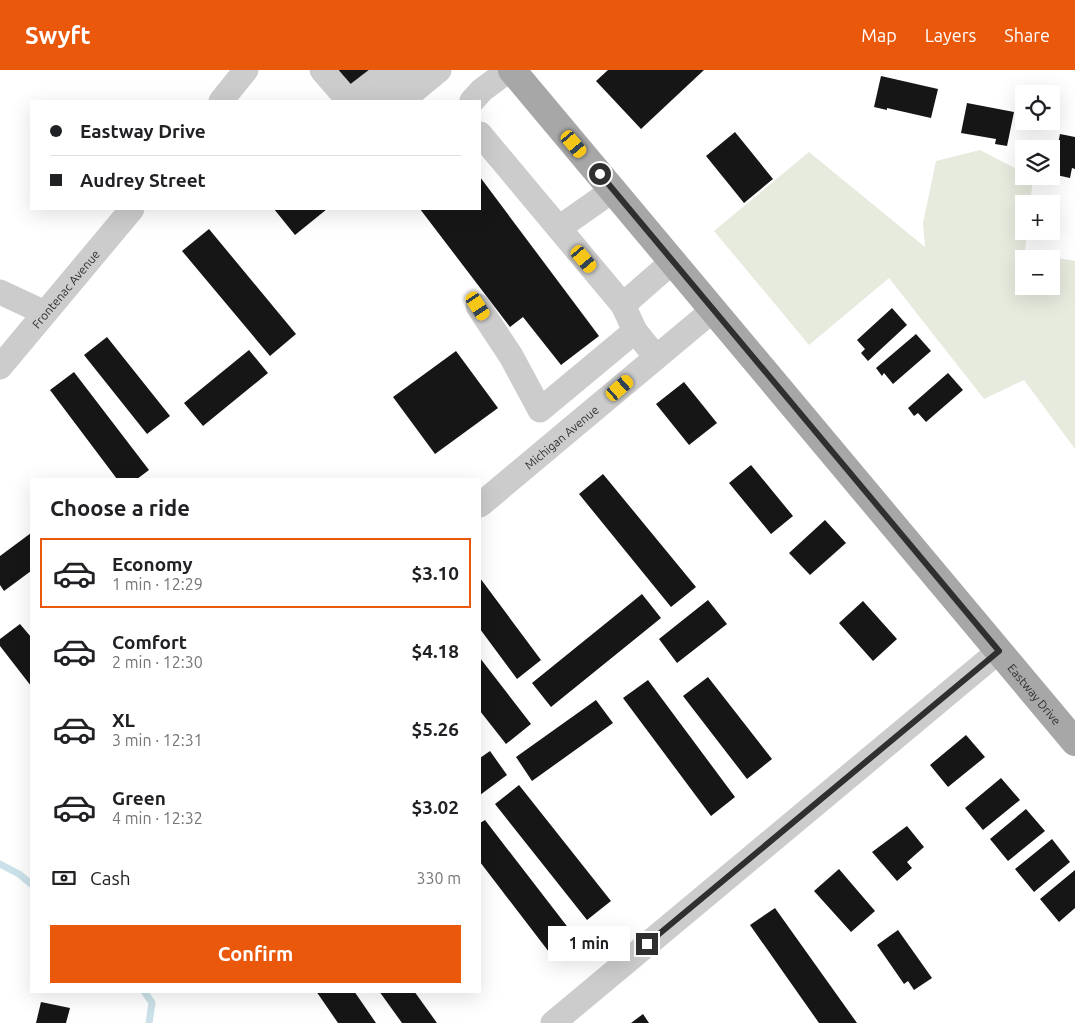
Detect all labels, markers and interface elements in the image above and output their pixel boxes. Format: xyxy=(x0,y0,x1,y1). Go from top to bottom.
text: Swyft xyxy=(25,22,91,49)
text: Map xyxy=(861,25,897,45)
text: Layers xyxy=(925,25,976,45)
text: Share xyxy=(1004,25,1050,45)
map controls xyxy=(1015,85,1060,295)
button: locate xyxy=(1015,85,1060,130)
text: Eastway Drive xyxy=(80,120,206,142)
car xyxy=(558,128,589,160)
button: layers xyxy=(1015,140,1060,185)
route start xyxy=(589,163,611,185)
text: Audrey Street xyxy=(80,169,206,191)
button: + xyxy=(1015,195,1060,240)
car xyxy=(568,243,599,275)
street label: Frontenac Avenue xyxy=(29,247,102,330)
button: − xyxy=(1015,250,1060,295)
car xyxy=(463,289,492,323)
car xyxy=(603,372,636,404)
street label: Michigan Avenue xyxy=(522,402,601,471)
text: Choose a ride xyxy=(50,495,190,520)
icon: car xyxy=(52,551,97,596)
text: Economy xyxy=(112,553,193,575)
text: $3.10 xyxy=(411,562,459,584)
text: 1 min · 12:29 xyxy=(112,575,203,593)
icon: car xyxy=(52,629,97,674)
text: Comfort xyxy=(112,631,187,653)
text: $4.18 xyxy=(411,640,459,662)
text: 2 min · 12:30 xyxy=(112,653,203,671)
street label: Eastway Drive xyxy=(1006,661,1064,727)
icon: car xyxy=(52,707,97,752)
text: XL xyxy=(112,709,135,731)
text: $5.26 xyxy=(411,718,459,740)
text: 3 min · 12:31 xyxy=(112,731,203,749)
icon: car xyxy=(52,785,97,830)
text: Green xyxy=(112,787,166,809)
text: $3.02 xyxy=(411,796,459,818)
text: 4 min · 12:32 xyxy=(112,809,203,827)
icon: cash xyxy=(50,864,78,892)
text: Cash xyxy=(90,867,131,889)
text: 330 m xyxy=(416,869,461,887)
button: Confirm xyxy=(50,925,461,983)
callout: 1 min xyxy=(547,926,630,962)
route end xyxy=(636,933,658,955)
text: 1 min xyxy=(569,934,609,952)

